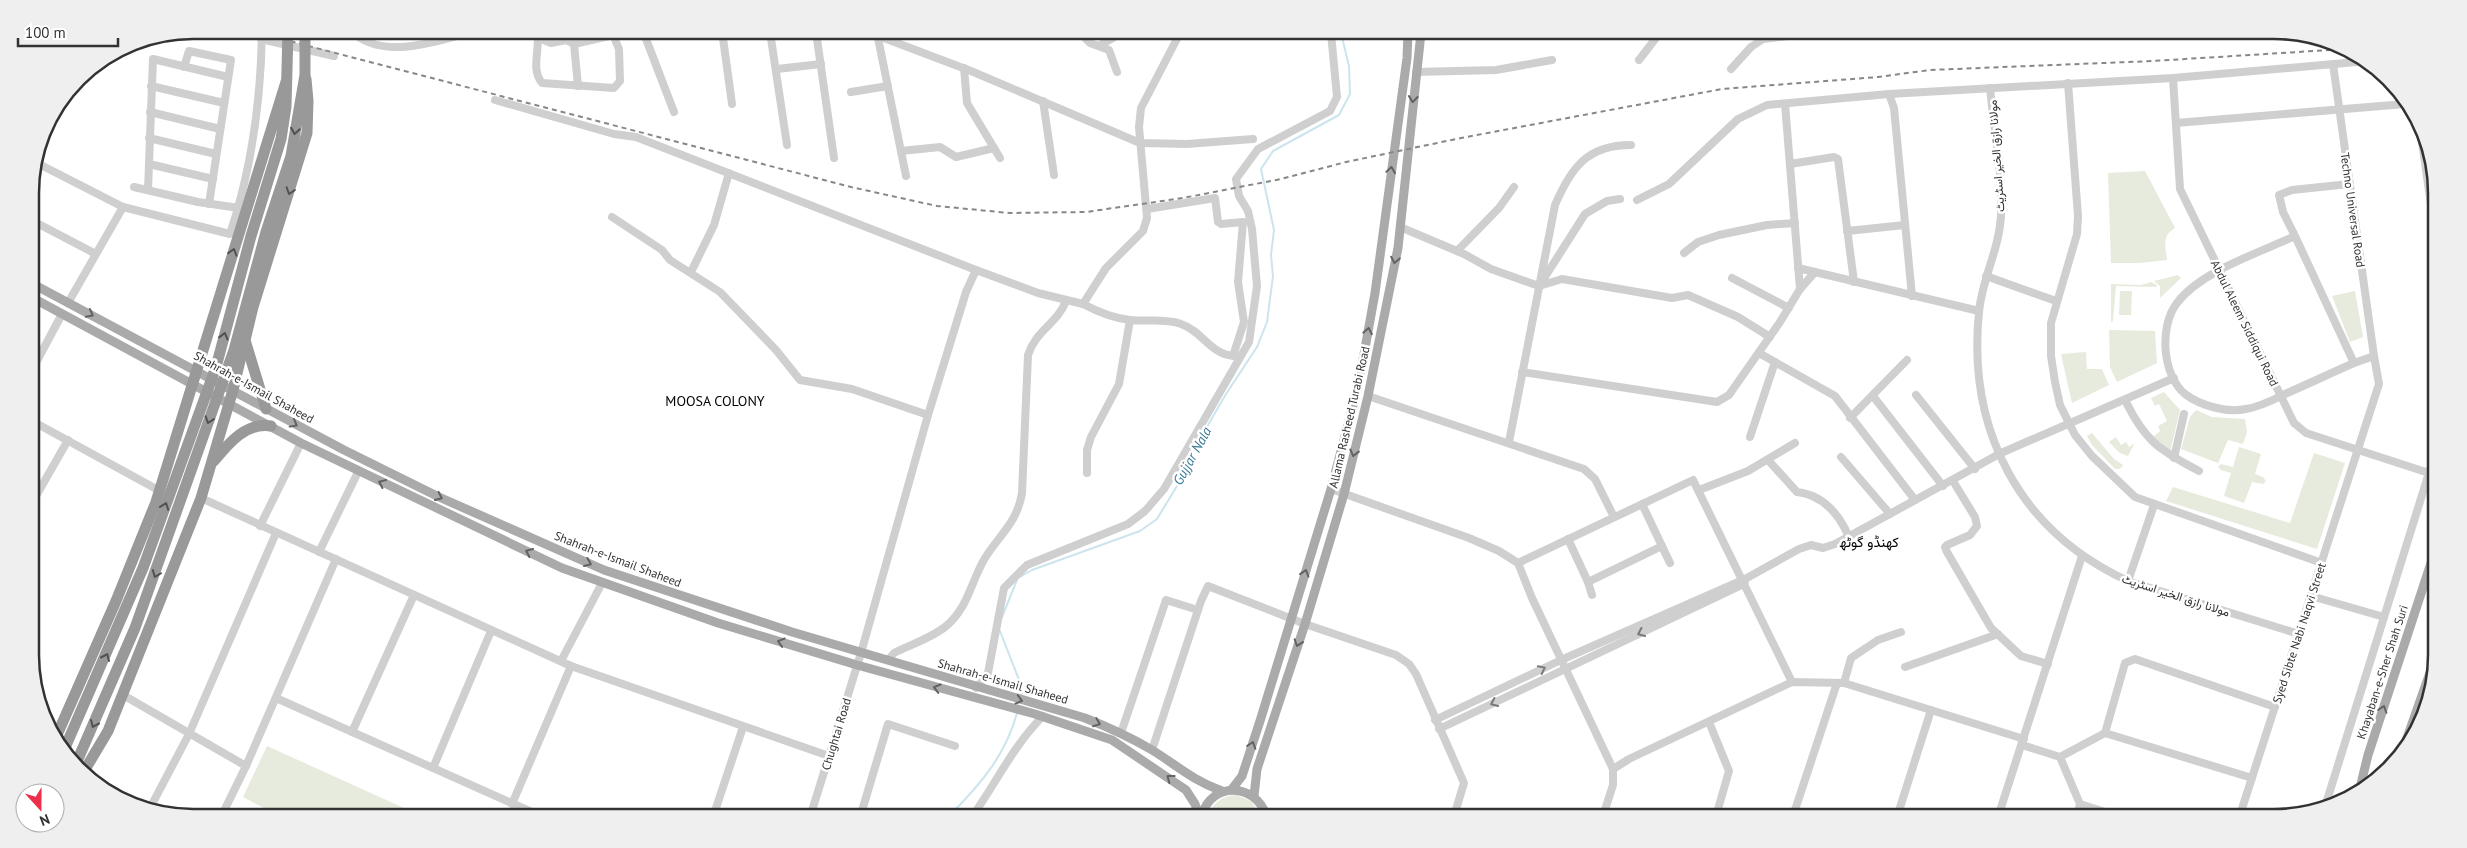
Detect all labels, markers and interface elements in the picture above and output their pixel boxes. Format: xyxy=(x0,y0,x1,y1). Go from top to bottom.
scale bar xyxy=(18,15,118,47)
text: 100 m xyxy=(25,23,66,42)
one-way arrow xyxy=(1408,95,1419,103)
street label: مولانا رازق الخیر اسٹریٹ xyxy=(1985,99,2008,213)
one-way arrow xyxy=(291,126,301,135)
street label: Techno Universal Road xyxy=(2338,152,2368,268)
one-way arrow xyxy=(1385,166,1395,175)
one-way arrow xyxy=(285,187,295,195)
one-way arrow xyxy=(228,249,238,257)
one-way arrow xyxy=(1390,256,1401,265)
street label: Abdul Aleem Siddiqui Road xyxy=(2208,257,2282,389)
one-way arrow xyxy=(84,308,93,318)
one-way arrow xyxy=(1362,327,1373,336)
one-way arrow xyxy=(218,332,229,341)
street label: Allama Rasheed Turabi Road xyxy=(1325,345,1373,489)
street label: Shahrah-e-Ismail Shaheed xyxy=(191,348,317,426)
district label: MOOSA COLONY xyxy=(665,392,765,410)
one-way arrow xyxy=(205,416,215,424)
one-way arrow xyxy=(289,418,298,428)
water label: Gujjar Nala xyxy=(1169,424,1215,488)
one-way arrow xyxy=(1349,449,1360,458)
one-way arrow xyxy=(378,479,387,489)
one-way arrow xyxy=(434,491,443,501)
one-way arrow xyxy=(159,502,169,511)
street label: Shahrah-e-Ismail Shaheed xyxy=(552,528,684,590)
district label: کھنڈو گوٹھ xyxy=(1839,533,1899,551)
one-way arrow xyxy=(526,548,535,558)
one-way arrow xyxy=(583,556,592,567)
street label: Syed Sibte Nabi Naqvi Street xyxy=(2269,561,2329,705)
one-way arrow xyxy=(151,569,162,578)
one-way arrow xyxy=(1300,569,1310,578)
street label: مولانا رازق الخیر اسٹریٹ xyxy=(2120,570,2232,620)
street label: Khayaban-e-Sher Shah Suri xyxy=(2353,603,2411,741)
one-way arrow xyxy=(1637,627,1646,637)
one-way arrow xyxy=(778,637,786,647)
one-way arrow xyxy=(1294,638,1304,647)
one-way arrow xyxy=(99,653,110,662)
street label: Shahrah-e-Ismail Shaheed xyxy=(936,655,1070,707)
one-way arrow xyxy=(1537,665,1546,675)
one-way arrow xyxy=(933,683,942,693)
one-way arrow xyxy=(1014,694,1023,704)
street label: Chughtai Road xyxy=(818,696,854,772)
one-way arrow xyxy=(1490,696,1499,707)
one-way arrow xyxy=(2378,705,2388,713)
one-way arrow xyxy=(1092,717,1101,727)
one-way arrow xyxy=(89,719,100,728)
one-way arrow xyxy=(1246,741,1256,750)
one-way arrow xyxy=(1167,775,1176,783)
north arrow xyxy=(15,783,65,833)
text: N xyxy=(37,810,52,830)

